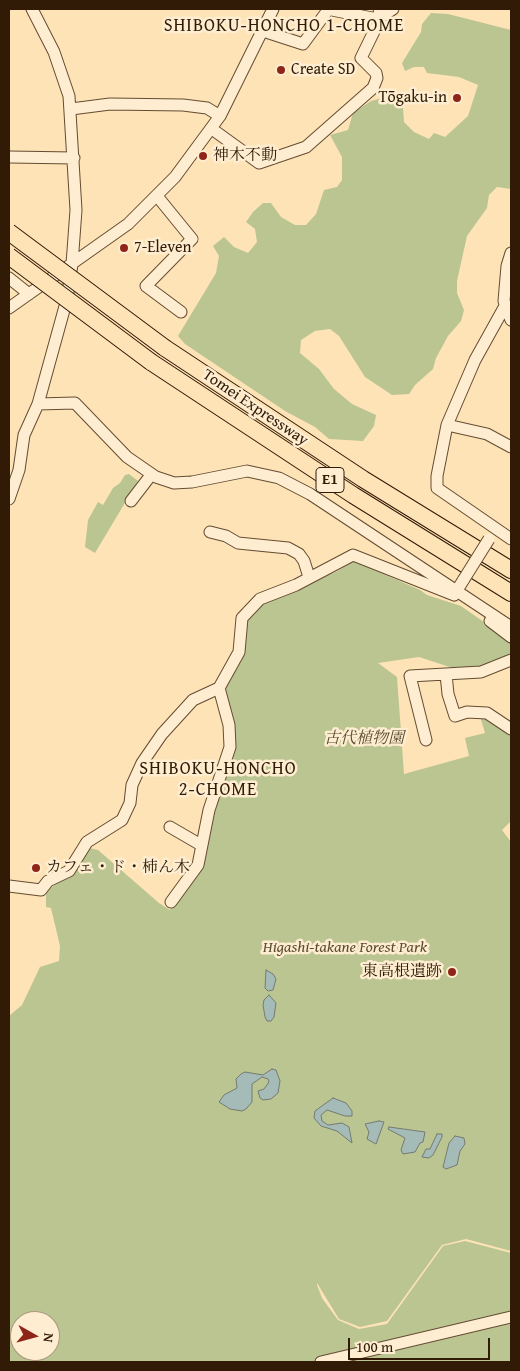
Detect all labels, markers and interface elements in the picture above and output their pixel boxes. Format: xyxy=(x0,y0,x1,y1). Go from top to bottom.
district label: SHIBOKU-HONCHO 1-CHOME xyxy=(161,15,407,37)
place label: Create SD xyxy=(291,60,355,80)
marker: Create SD xyxy=(275,64,287,76)
place label: Tо̄gaku-in xyxy=(379,88,447,108)
marker: Tо̄gaku-in xyxy=(451,92,463,104)
place label: 神木不動 xyxy=(213,146,277,166)
marker: 神木不動 xyxy=(197,150,209,162)
place label: 7-Eleven xyxy=(134,238,191,258)
marker: 7-Eleven xyxy=(118,242,130,254)
street label: Tomei Expressway xyxy=(199,366,311,450)
road number: E1 xyxy=(316,468,344,492)
park label: 古代植物園 xyxy=(324,729,404,749)
district label: SHIBOKU-HONCHO 2-CHOME xyxy=(138,758,298,801)
place label: カフェ・ド・柿ん木 xyxy=(46,858,190,878)
marker: カフェ・ド・柿ん木 xyxy=(30,862,42,874)
park label: Higashi-takane Forest Park xyxy=(263,938,427,958)
place label: 東高根遺跡 xyxy=(362,962,442,982)
marker: 東高根遺跡 xyxy=(446,966,458,978)
north arrow xyxy=(10,1311,60,1361)
scale bar xyxy=(350,1328,492,1360)
text: N xyxy=(38,1332,59,1344)
text: 100 m xyxy=(356,1336,393,1357)

